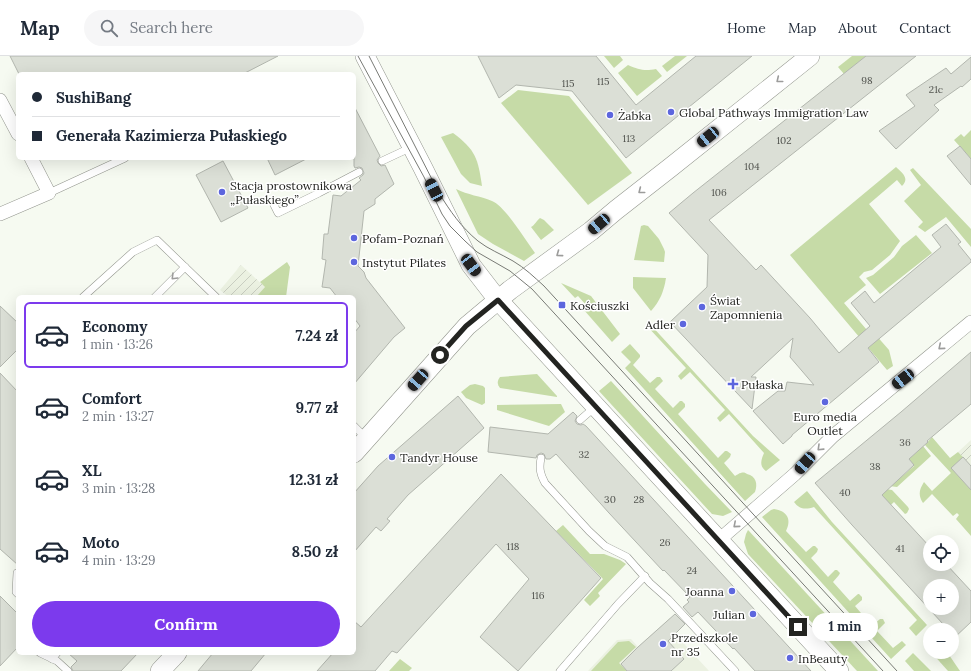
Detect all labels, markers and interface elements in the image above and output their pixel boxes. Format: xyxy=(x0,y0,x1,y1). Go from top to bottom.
search box xyxy=(84,10,364,46)
text: Map xyxy=(20,16,60,40)
icon: search xyxy=(98,17,120,39)
text: Search here xyxy=(130,18,213,37)
text: Home xyxy=(727,19,766,37)
text: Map xyxy=(788,19,816,37)
text: About xyxy=(838,19,877,37)
text: Contact xyxy=(899,19,951,37)
house number: 98 xyxy=(861,74,873,87)
house number: 115 xyxy=(597,75,609,88)
one-way arrow xyxy=(777,76,784,83)
house number: 115 xyxy=(562,77,574,90)
house number: 21c xyxy=(929,83,943,96)
text: SushiBang xyxy=(56,88,131,107)
place label: Global Pathways Immigration Law xyxy=(679,105,869,120)
marker: Global Pathways Immigration Law xyxy=(666,107,676,117)
place label: Żabka xyxy=(618,108,651,123)
marker: Żabka xyxy=(605,110,615,120)
car xyxy=(695,125,721,149)
text: Generała Kazimierza Pułaskiego xyxy=(56,126,287,145)
house number: 113 xyxy=(623,132,636,145)
house number: 102 xyxy=(776,134,792,147)
house number: 104 xyxy=(744,160,760,173)
car xyxy=(423,177,445,203)
place label: Stacja prostownikowa „Pułaskiego” xyxy=(230,178,352,207)
one-way arrow xyxy=(638,186,645,193)
house number: 106 xyxy=(711,186,727,199)
marker: Stacja prostownikowa „Pułaskiego” xyxy=(217,187,227,197)
car xyxy=(586,212,612,236)
place label: Pofam-Poznań xyxy=(362,231,444,246)
marker: Pofam-Poznań xyxy=(349,233,359,243)
one-way arrow xyxy=(557,249,564,256)
car xyxy=(459,252,483,278)
place label: Instytut Pilates xyxy=(362,255,447,270)
marker: Instytut Pilates xyxy=(349,257,359,267)
one-way arrow xyxy=(171,272,179,280)
place label: Świat Zapomnienia xyxy=(710,293,782,322)
place label: Kościuszki xyxy=(570,298,629,313)
marker: Kościuszki xyxy=(557,300,567,310)
marker: Świat Zapomnienia xyxy=(697,302,707,312)
icon: car xyxy=(34,317,70,353)
text: Economy xyxy=(82,317,147,336)
place label: Adler xyxy=(644,317,676,332)
marker: Adler xyxy=(678,319,688,329)
text: 7.24 zł xyxy=(296,326,338,345)
text: 1 min · 13:26 xyxy=(82,336,153,353)
one-way arrow xyxy=(938,342,946,349)
route start xyxy=(431,346,449,364)
car xyxy=(406,367,430,393)
car xyxy=(890,367,916,391)
place label: Pułaska xyxy=(741,377,783,392)
marker: Pułaska xyxy=(728,379,738,389)
icon: car xyxy=(34,389,70,425)
text: Comfort xyxy=(82,389,142,408)
marker: Euro media Outlet xyxy=(820,397,830,407)
text: 9.77 zł xyxy=(296,398,338,417)
text: 2 min · 13:27 xyxy=(82,408,154,425)
place label: Euro media Outlet xyxy=(793,409,857,438)
house number: 36 xyxy=(899,436,911,449)
one-way arrow xyxy=(817,443,825,451)
house number: 32 xyxy=(579,448,589,461)
place label: Tandyr House xyxy=(400,450,478,465)
car xyxy=(793,450,817,476)
marker: Tandyr House xyxy=(387,452,397,462)
house number: 38 xyxy=(869,460,881,473)
icon: car xyxy=(34,461,70,497)
text: XL xyxy=(82,461,102,480)
text: 12.31 zł xyxy=(289,470,338,489)
text: 3 min · 13:28 xyxy=(82,480,155,497)
house number: 40 xyxy=(839,486,851,499)
house number: 30 xyxy=(604,493,616,506)
house number: 28 xyxy=(634,493,645,506)
one-way arrow xyxy=(734,521,741,528)
icon: car xyxy=(34,533,70,569)
text: Moto xyxy=(82,533,119,552)
map controls xyxy=(923,535,959,659)
button: locate xyxy=(923,535,959,571)
house number: 26 xyxy=(659,536,671,549)
house number: 118 xyxy=(507,540,520,553)
text: 8.50 zł xyxy=(292,542,338,561)
house number: 41 xyxy=(895,542,905,555)
text: 4 min · 13:29 xyxy=(82,552,155,569)
house number: 24 xyxy=(687,564,698,577)
button: + xyxy=(923,579,959,615)
place label: Joanna xyxy=(685,584,724,599)
marker: Joanna xyxy=(727,586,737,596)
house number: 116 xyxy=(531,589,545,602)
button: Confirm xyxy=(32,601,340,647)
place label: Julian xyxy=(712,607,745,622)
marker: Julian xyxy=(748,609,758,619)
callout: 1 min xyxy=(812,613,878,641)
route end xyxy=(789,618,807,636)
text: 1 min xyxy=(828,618,862,635)
button: − xyxy=(923,623,959,659)
place label: Przedszkole nr 35 xyxy=(671,630,738,659)
marker: Przedszkole nr 35 xyxy=(658,639,668,649)
place label: InBeauty xyxy=(798,651,848,666)
marker: InBeauty xyxy=(785,653,795,663)

